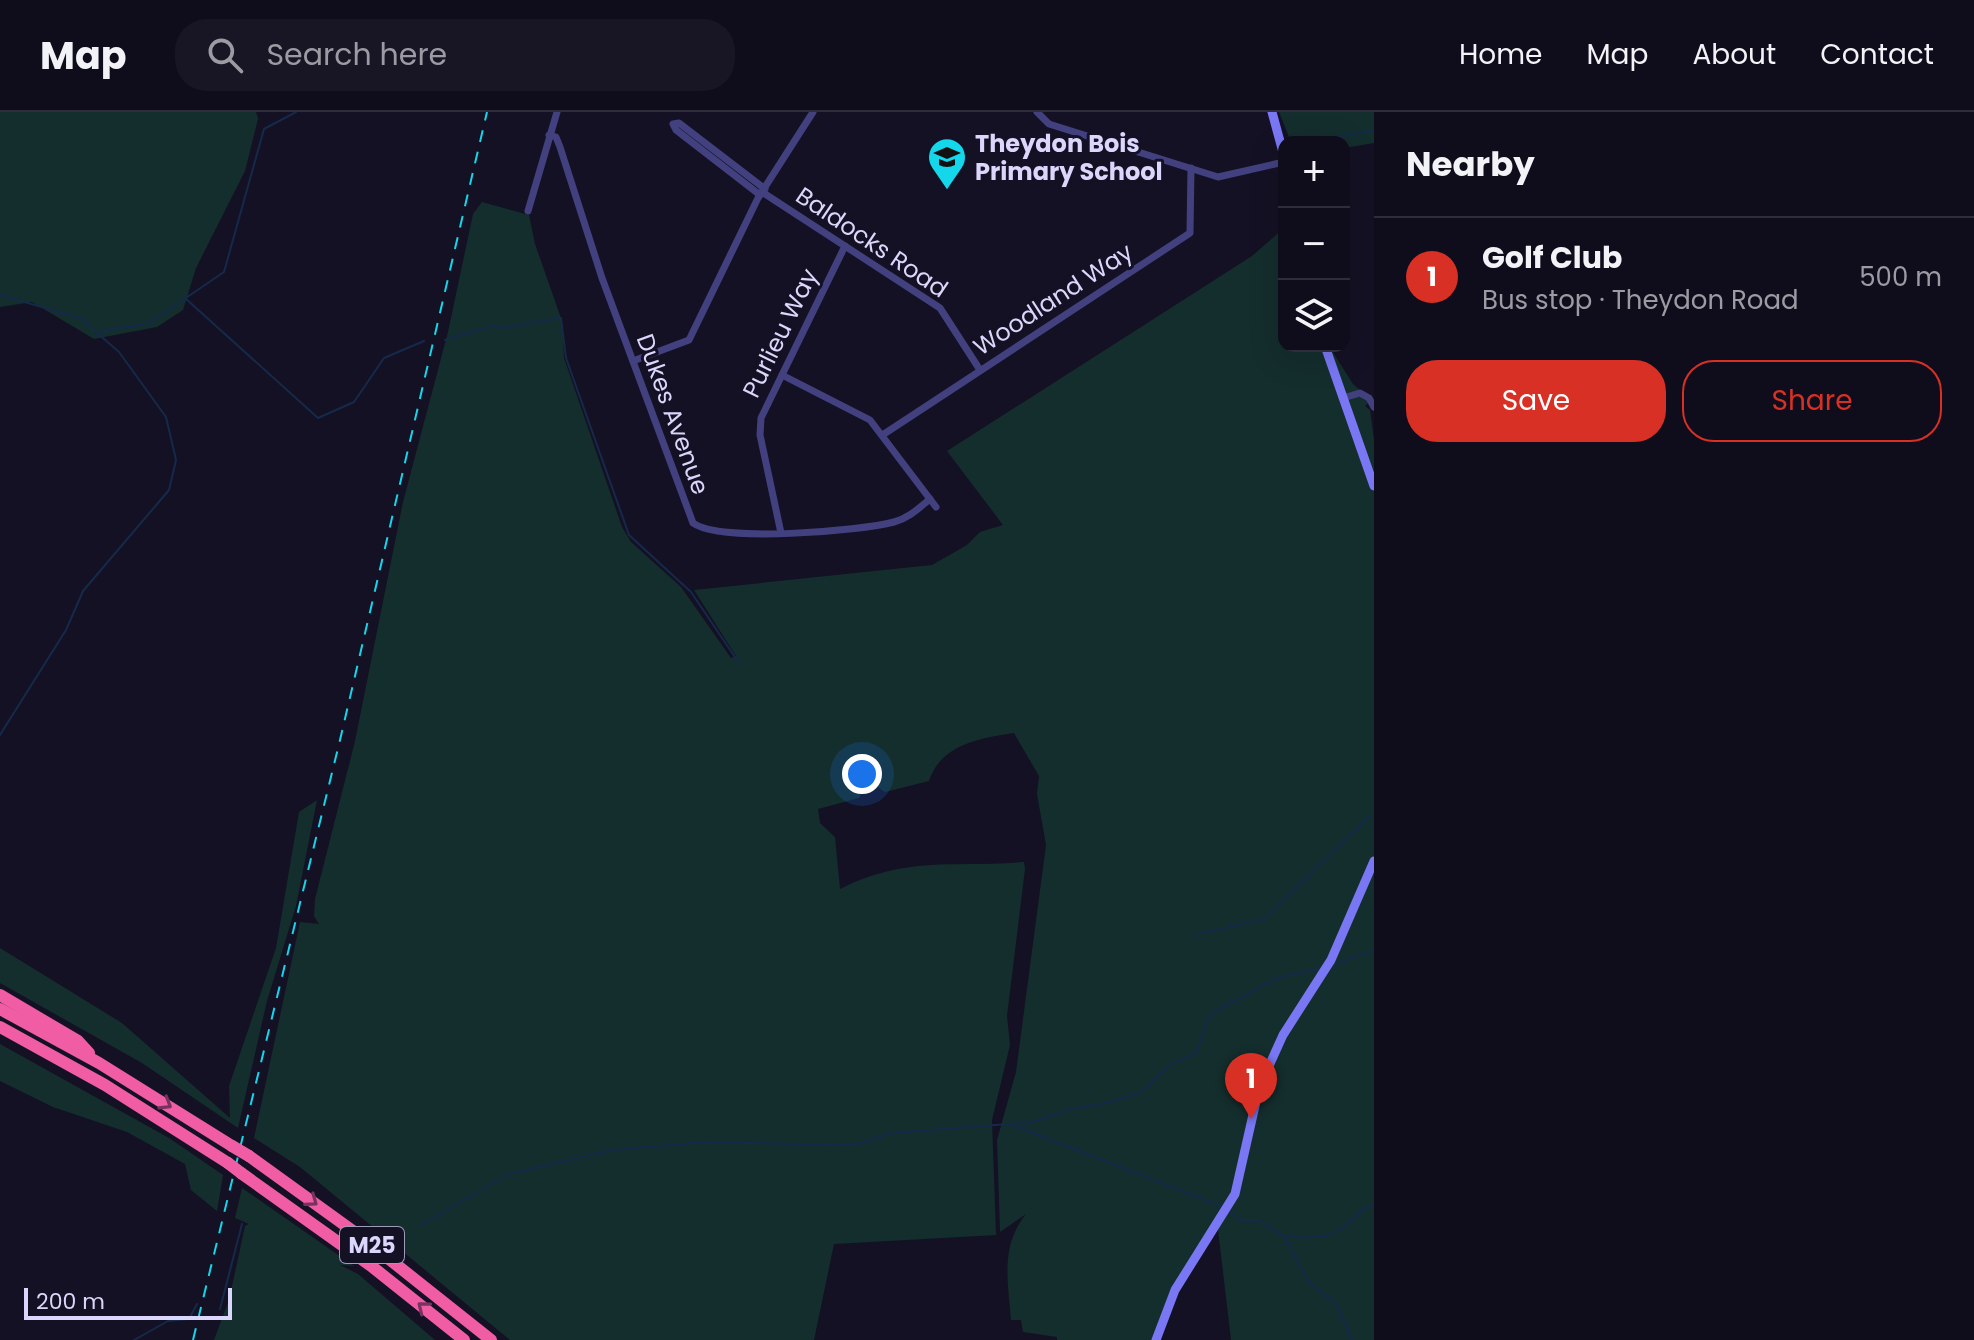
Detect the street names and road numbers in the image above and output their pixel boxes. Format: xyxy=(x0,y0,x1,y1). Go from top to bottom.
street label: Baldocks Road xyxy=(790,179,954,305)
street label: Woodland Way xyxy=(967,235,1139,363)
street label: Purlieu Way xyxy=(735,262,826,403)
street label: Dukes Avenue xyxy=(629,329,717,499)
road number: M25 xyxy=(340,1227,404,1263)

